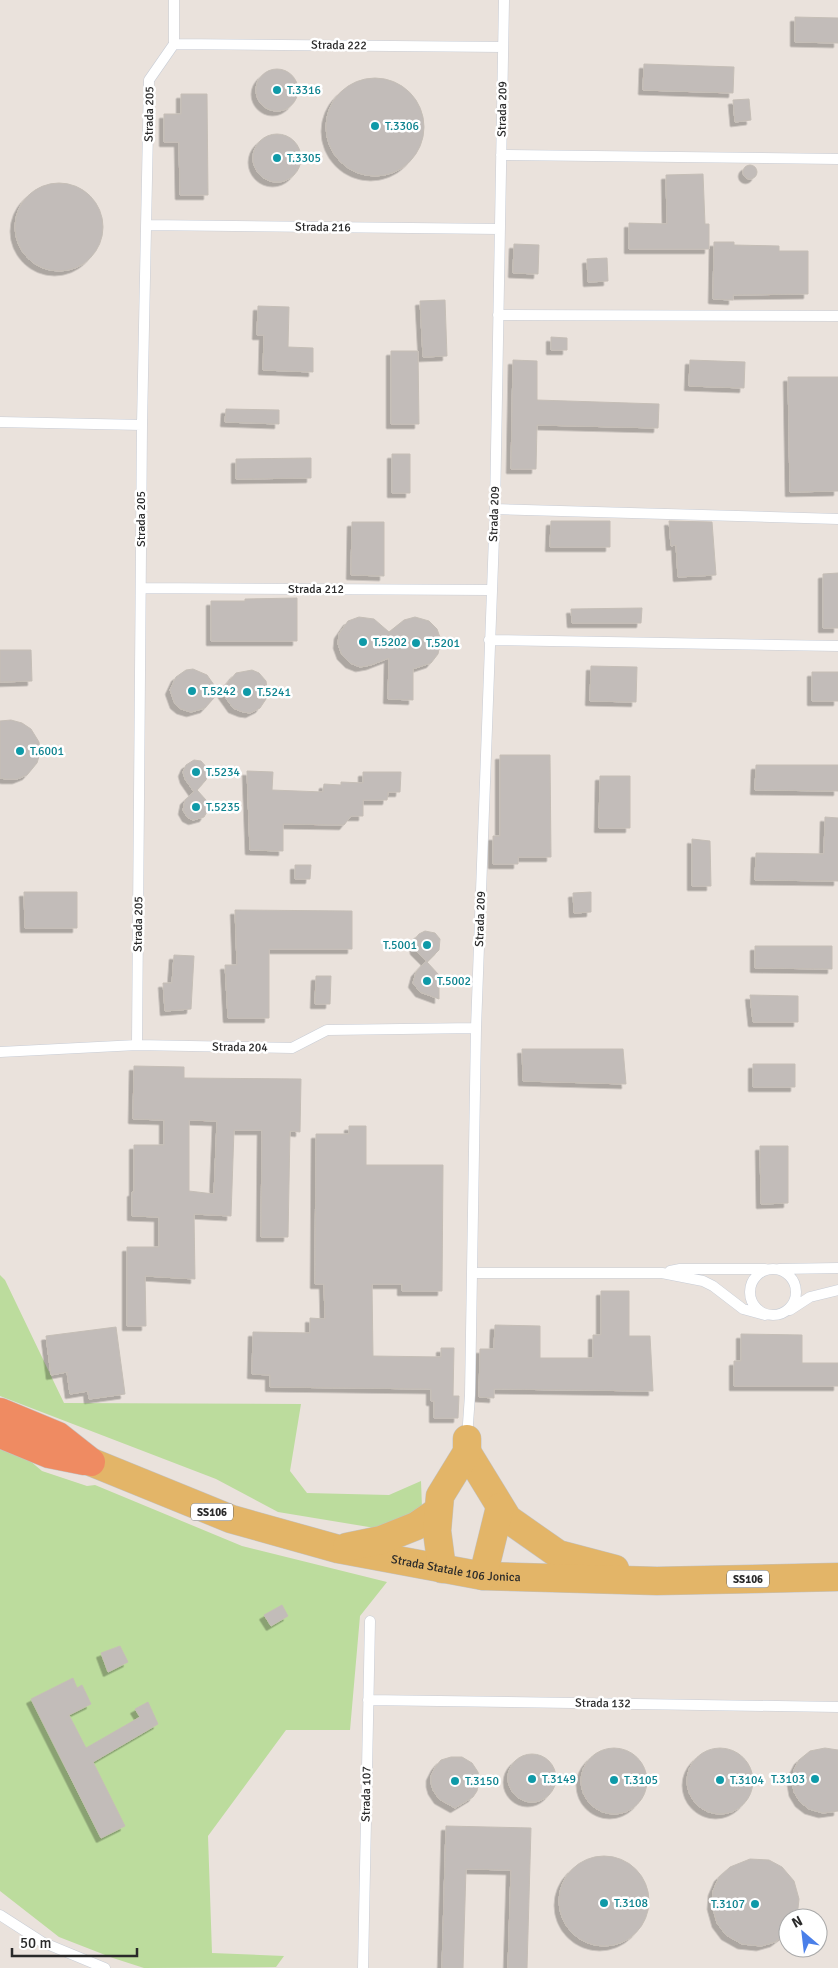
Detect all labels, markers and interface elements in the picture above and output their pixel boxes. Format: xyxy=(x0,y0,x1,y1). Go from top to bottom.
street label: Strada 222 xyxy=(311,38,367,53)
street label: Strada 209 xyxy=(495,81,510,137)
place label: T.3316 xyxy=(287,83,321,98)
marker: T.3316 xyxy=(271,84,283,96)
street label: Strada 205 xyxy=(142,86,157,142)
place label: T.3306 xyxy=(385,119,419,134)
marker: T.3306 xyxy=(369,120,381,132)
place label: T.3305 xyxy=(287,151,321,166)
marker: T.3305 xyxy=(271,152,283,164)
street label: Strada 216 xyxy=(295,220,351,235)
street label: Strada 209 xyxy=(486,486,503,542)
street label: Strada 205 xyxy=(134,491,149,547)
street label: Strada 212 xyxy=(288,582,344,597)
place label: T.5202 xyxy=(373,635,407,650)
marker: T.5202 xyxy=(357,636,369,648)
place label: T.5201 xyxy=(426,636,460,651)
marker: T.5201 xyxy=(410,637,422,649)
place label: T.5242 xyxy=(202,684,236,699)
marker: T.5242 xyxy=(186,685,198,697)
place label: T.5241 xyxy=(257,685,291,700)
marker: T.5241 xyxy=(241,686,253,698)
place label: T.6001 xyxy=(30,744,64,759)
marker: T.6001 xyxy=(14,745,26,757)
place label: T.5234 xyxy=(206,765,240,780)
marker: T.5234 xyxy=(190,766,202,778)
place label: T.5235 xyxy=(206,800,240,815)
marker: T.5235 xyxy=(190,801,202,813)
street label: Strada 209 xyxy=(472,891,489,947)
street label: Strada 205 xyxy=(131,896,146,952)
place label: T.5001 xyxy=(383,938,417,953)
marker: T.5001 xyxy=(421,939,433,951)
place label: T.5002 xyxy=(437,974,471,989)
marker: T.5002 xyxy=(421,975,433,987)
street label: Strada 204 xyxy=(212,1040,269,1055)
road number: SS106 xyxy=(191,1504,233,1520)
street label: Strada Statale 106 Jonica xyxy=(390,1552,521,1585)
road number: SS106 xyxy=(727,1570,769,1588)
street label: Strada 132 xyxy=(575,1696,631,1711)
street label: Strada 107 xyxy=(359,1766,374,1822)
place label: T.3149 xyxy=(542,1772,576,1787)
place label: T.3103 xyxy=(771,1772,805,1787)
marker: T.3149 xyxy=(526,1773,538,1785)
place label: T.3105 xyxy=(624,1773,658,1788)
place label: T.3104 xyxy=(730,1773,764,1788)
marker: T.3103 xyxy=(809,1773,821,1785)
place label: T.3150 xyxy=(465,1774,499,1789)
marker: T.3105 xyxy=(608,1774,620,1786)
marker: T.3104 xyxy=(714,1774,726,1786)
marker: T.3150 xyxy=(449,1775,461,1787)
place label: T.3108 xyxy=(614,1896,648,1911)
marker: T.3108 xyxy=(598,1897,610,1909)
place label: T.3107 xyxy=(711,1897,745,1912)
marker: T.3107 xyxy=(749,1898,761,1910)
north arrow xyxy=(778,1908,828,1958)
text: N xyxy=(789,1912,805,1932)
scale bar xyxy=(12,1926,138,1958)
text: 50 m xyxy=(20,1934,51,1952)

